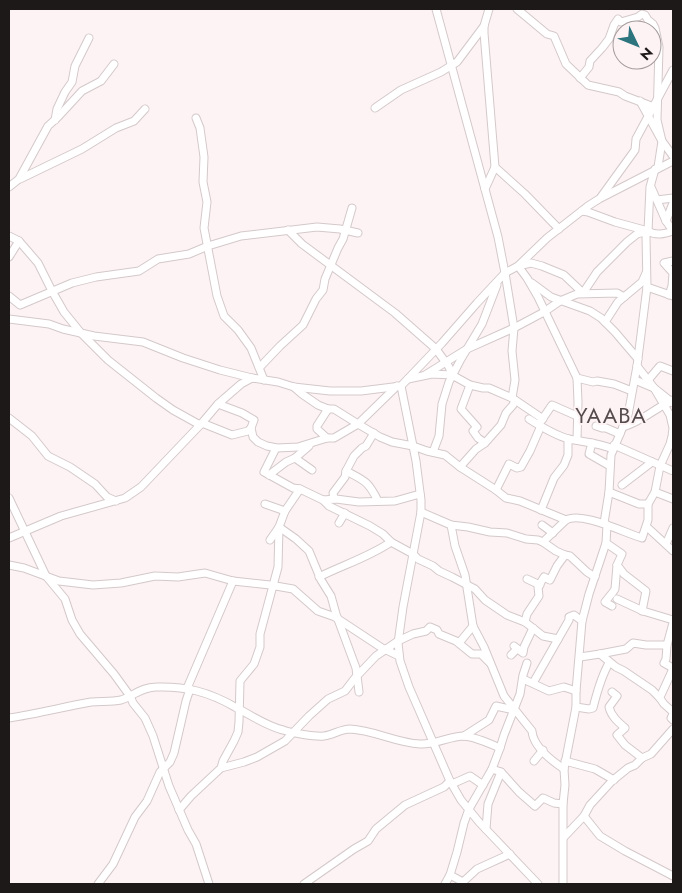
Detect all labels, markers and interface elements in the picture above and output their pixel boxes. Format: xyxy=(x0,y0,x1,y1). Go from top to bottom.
north arrow xyxy=(612,20,662,70)
text: N xyxy=(635,43,658,65)
district label: YAABA xyxy=(575,399,647,431)

